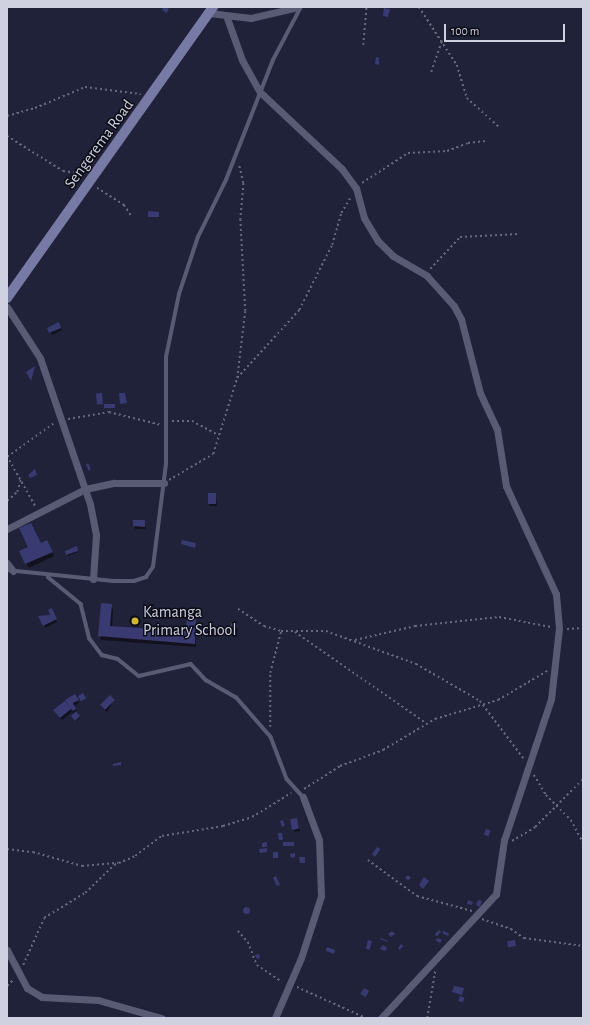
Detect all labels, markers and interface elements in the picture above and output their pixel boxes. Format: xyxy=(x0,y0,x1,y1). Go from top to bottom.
scale bar xyxy=(446,16,567,42)
text: 100 m xyxy=(451,25,479,37)
street label: Sengerema Road xyxy=(60,96,138,192)
place label: Kamanga Primary School xyxy=(143,602,236,640)
marker: Kamanga Primary School xyxy=(130,616,140,626)

